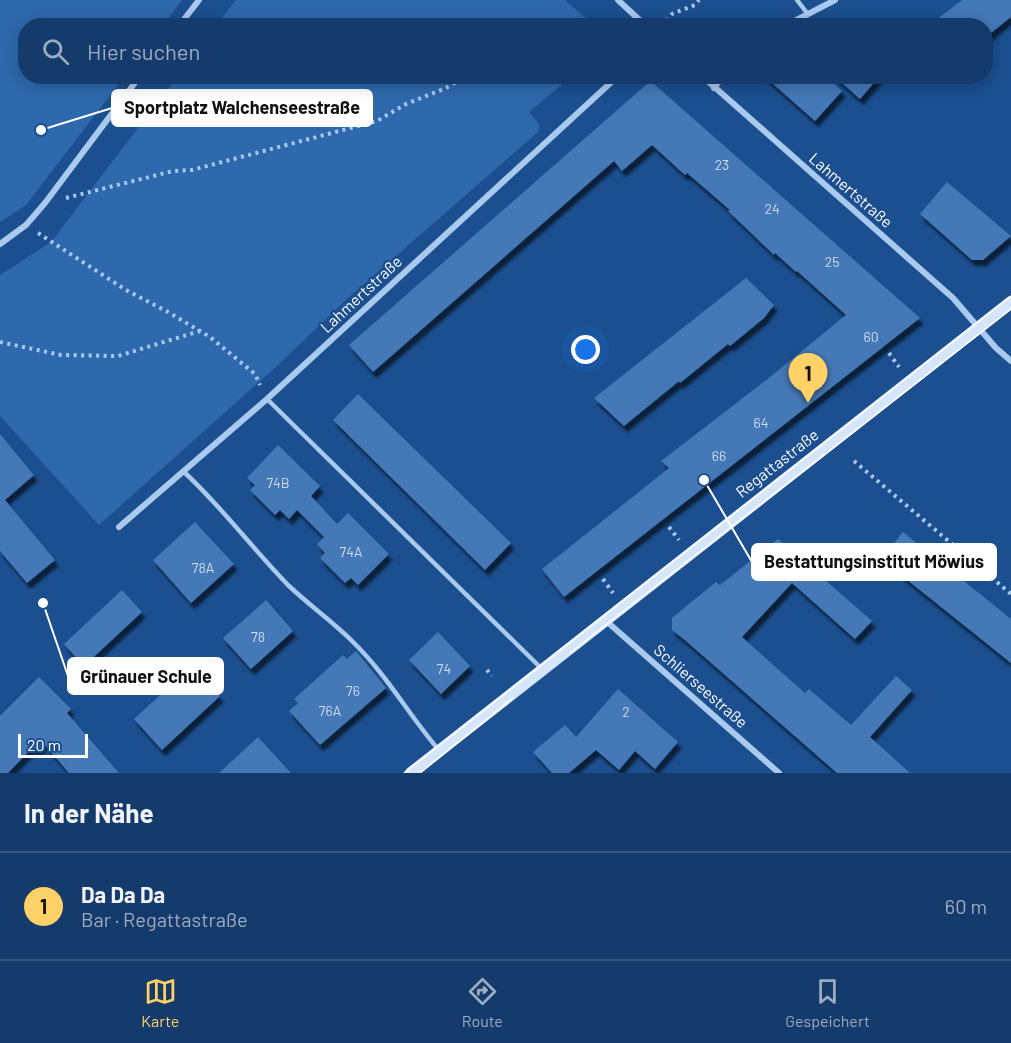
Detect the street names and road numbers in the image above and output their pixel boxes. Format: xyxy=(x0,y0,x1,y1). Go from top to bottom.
street label: Lahmertstraße xyxy=(806,148,897,231)
street label: Lahmertstraße xyxy=(316,251,405,336)
street label: Regattastraße xyxy=(732,424,822,501)
street label: Schlierseestraße xyxy=(651,640,752,731)

